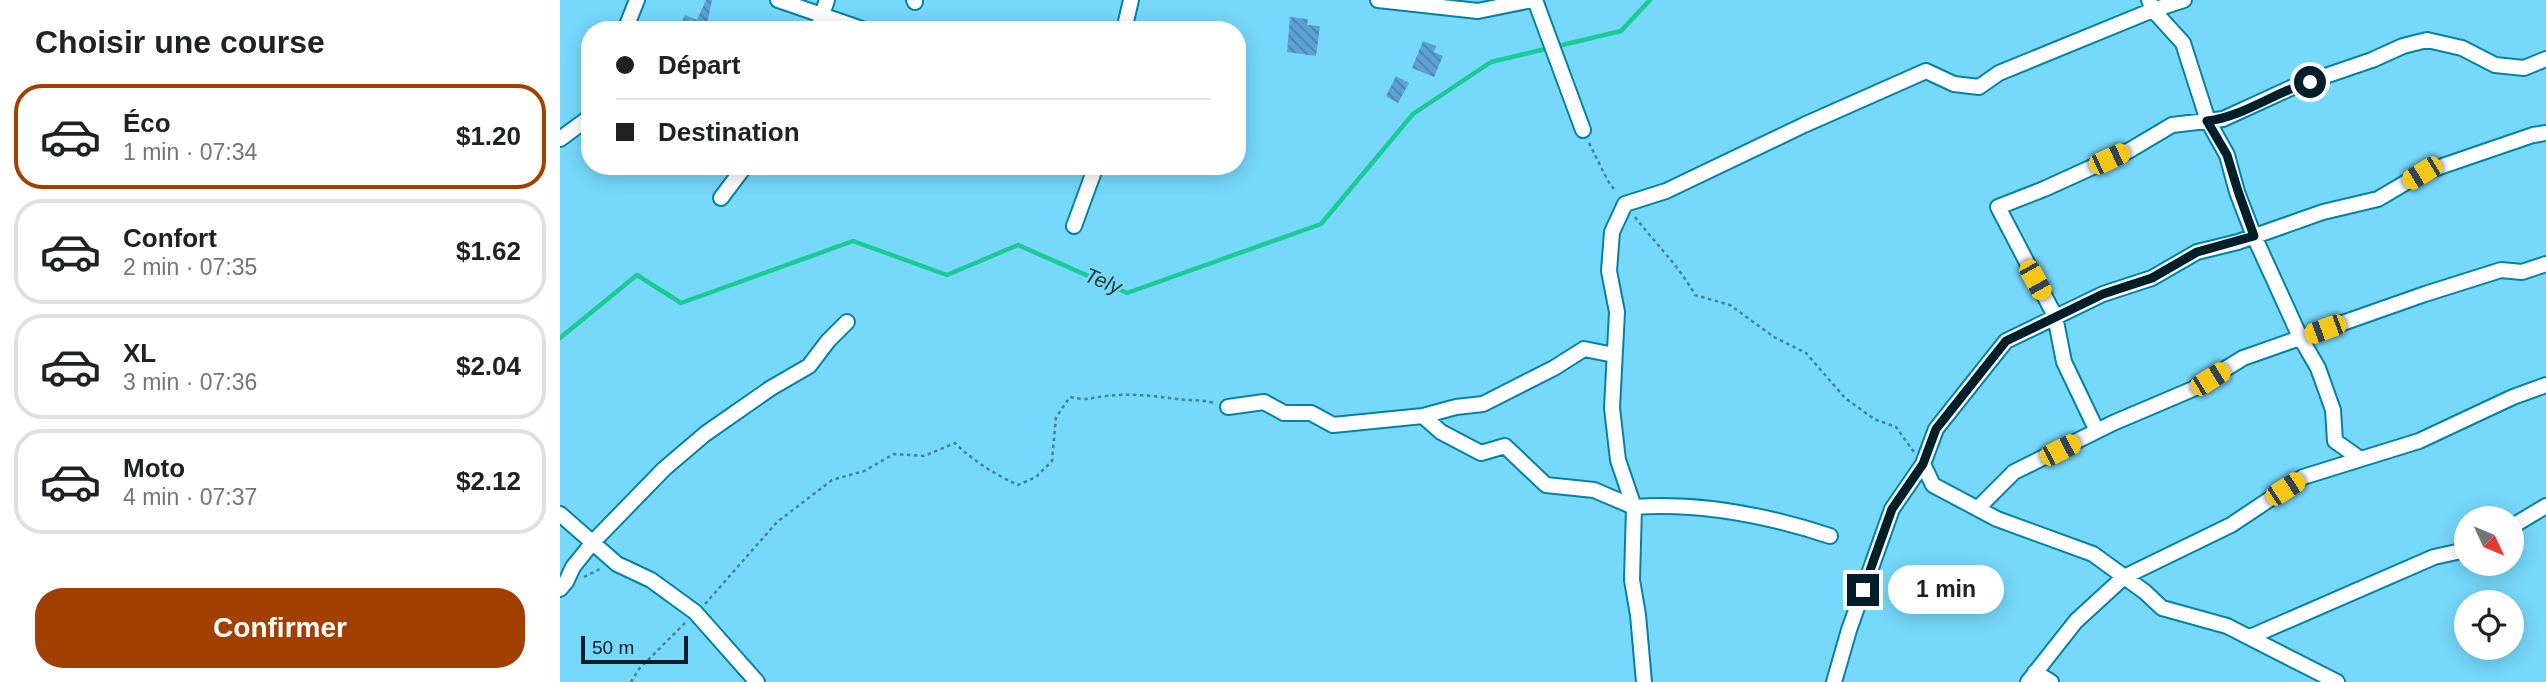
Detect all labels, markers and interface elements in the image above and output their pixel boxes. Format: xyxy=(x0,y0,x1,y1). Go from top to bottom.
text: Choisir une course xyxy=(35,24,325,60)
text: Départ xyxy=(658,50,740,80)
route start xyxy=(2294,66,2326,98)
icon: car xyxy=(39,105,102,168)
text: Éco xyxy=(123,108,171,138)
text: Destination xyxy=(658,117,800,147)
text: $1.20 xyxy=(456,121,521,151)
text: 1 min · 07:34 xyxy=(123,139,257,165)
car xyxy=(2086,141,2133,177)
car xyxy=(2399,153,2446,193)
icon: car xyxy=(39,220,102,283)
text: Confort xyxy=(123,223,217,253)
text: $1.62 xyxy=(456,236,521,266)
text: 2 min · 07:35 xyxy=(123,254,257,280)
car xyxy=(2016,257,2055,303)
water label: Tely xyxy=(1081,263,1126,299)
car xyxy=(2302,312,2349,346)
icon: car xyxy=(39,335,102,398)
text: XL xyxy=(123,338,156,368)
text: $2.04 xyxy=(456,351,521,381)
car xyxy=(2187,359,2234,399)
text: 3 min · 07:36 xyxy=(123,369,257,395)
car xyxy=(2037,431,2084,469)
icon: car xyxy=(39,450,102,513)
text: Moto xyxy=(123,453,185,483)
text: $2.12 xyxy=(456,466,521,496)
car xyxy=(2262,469,2309,509)
text: 4 min · 07:37 xyxy=(123,484,257,510)
north arrow xyxy=(2454,506,2524,576)
map controls xyxy=(2454,506,2524,660)
callout: 1 min xyxy=(1888,566,2003,614)
route end xyxy=(1847,574,1879,606)
text: 1 min xyxy=(1916,576,1976,602)
button: Confirmer xyxy=(35,588,525,668)
button: locate xyxy=(2454,590,2524,660)
scale bar xyxy=(581,633,688,665)
text: 50 m xyxy=(592,637,634,658)

